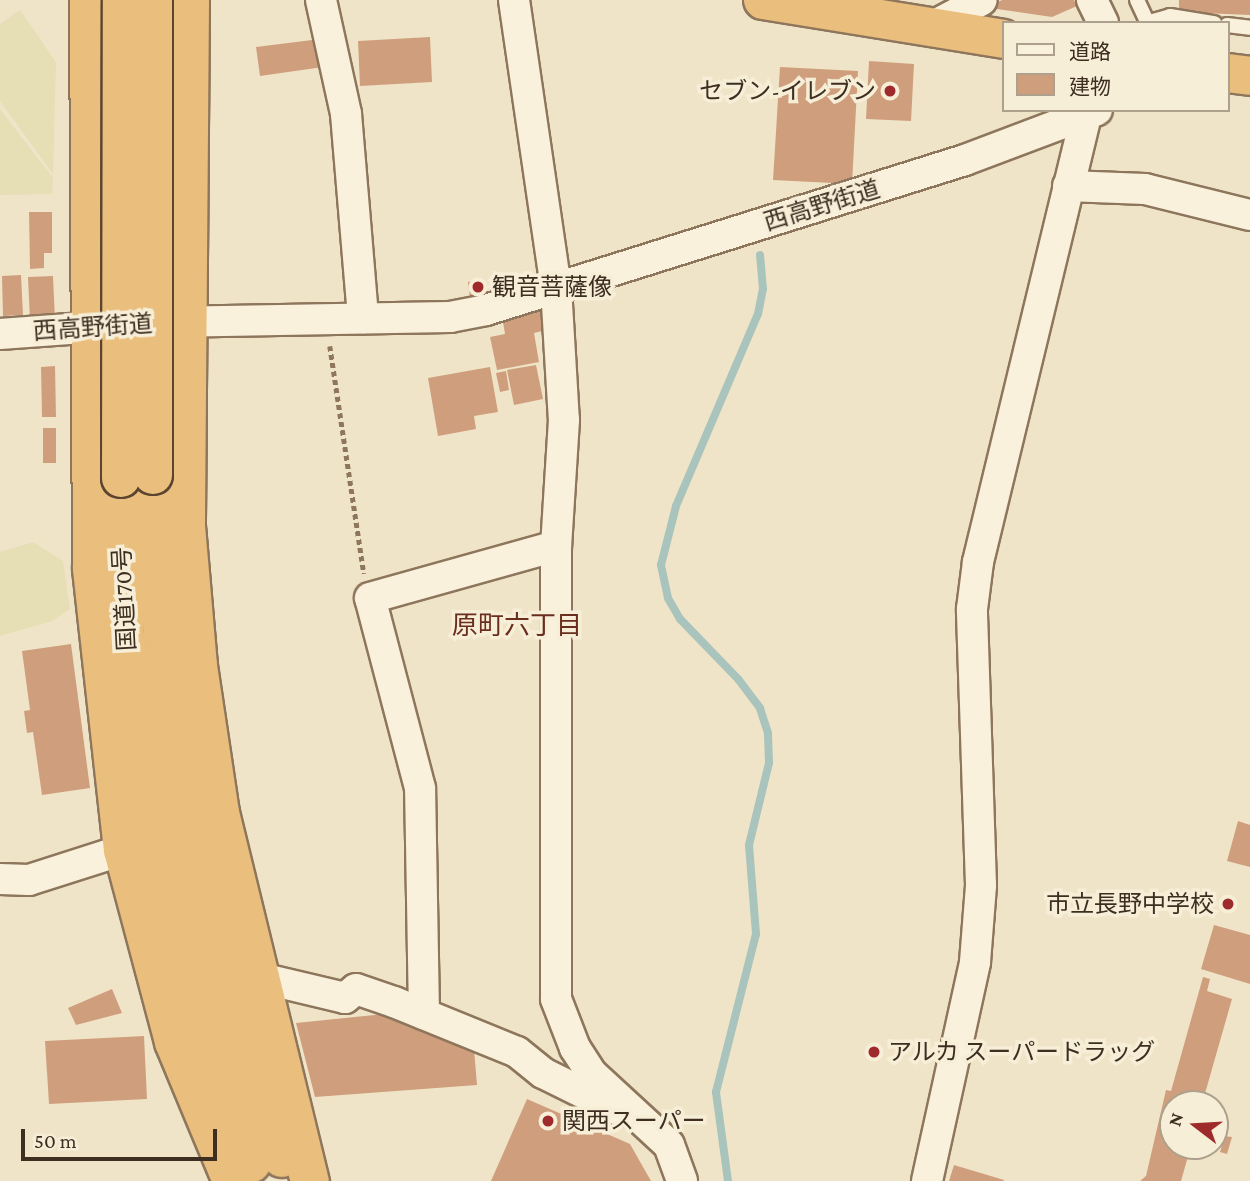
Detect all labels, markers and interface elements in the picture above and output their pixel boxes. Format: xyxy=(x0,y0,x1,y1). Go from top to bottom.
legend xyxy=(1002,21,1229,112)
text: 道路 xyxy=(1069,40,1111,64)
text: 建物 xyxy=(1069,75,1111,99)
place label: セブン-イレブン xyxy=(699,77,876,105)
marker: セブン-イレブン xyxy=(882,83,898,99)
street label: 西高野街道 xyxy=(760,174,884,236)
place label: 観音菩薩像 xyxy=(492,273,612,301)
marker: 観音菩薩像 xyxy=(470,279,486,295)
street label: 西高野街道 xyxy=(32,308,154,346)
street label: 国道170号 xyxy=(107,546,141,652)
district label: 原町六丁目 xyxy=(452,610,582,642)
place label: 市立長野中学校 xyxy=(1046,890,1214,918)
marker: 市立長野中学校 xyxy=(1220,896,1236,912)
place label: アルカ スーパードラッグ xyxy=(888,1038,1156,1066)
marker: アルカ スーパードラッグ xyxy=(866,1044,882,1060)
north arrow xyxy=(1159,1090,1229,1160)
place label: 関西スーパー xyxy=(562,1107,706,1135)
text: N xyxy=(1163,1110,1187,1129)
marker: 関西スーパー xyxy=(540,1113,556,1129)
scale bar xyxy=(24,1114,220,1158)
text: 50 m xyxy=(34,1129,77,1153)

